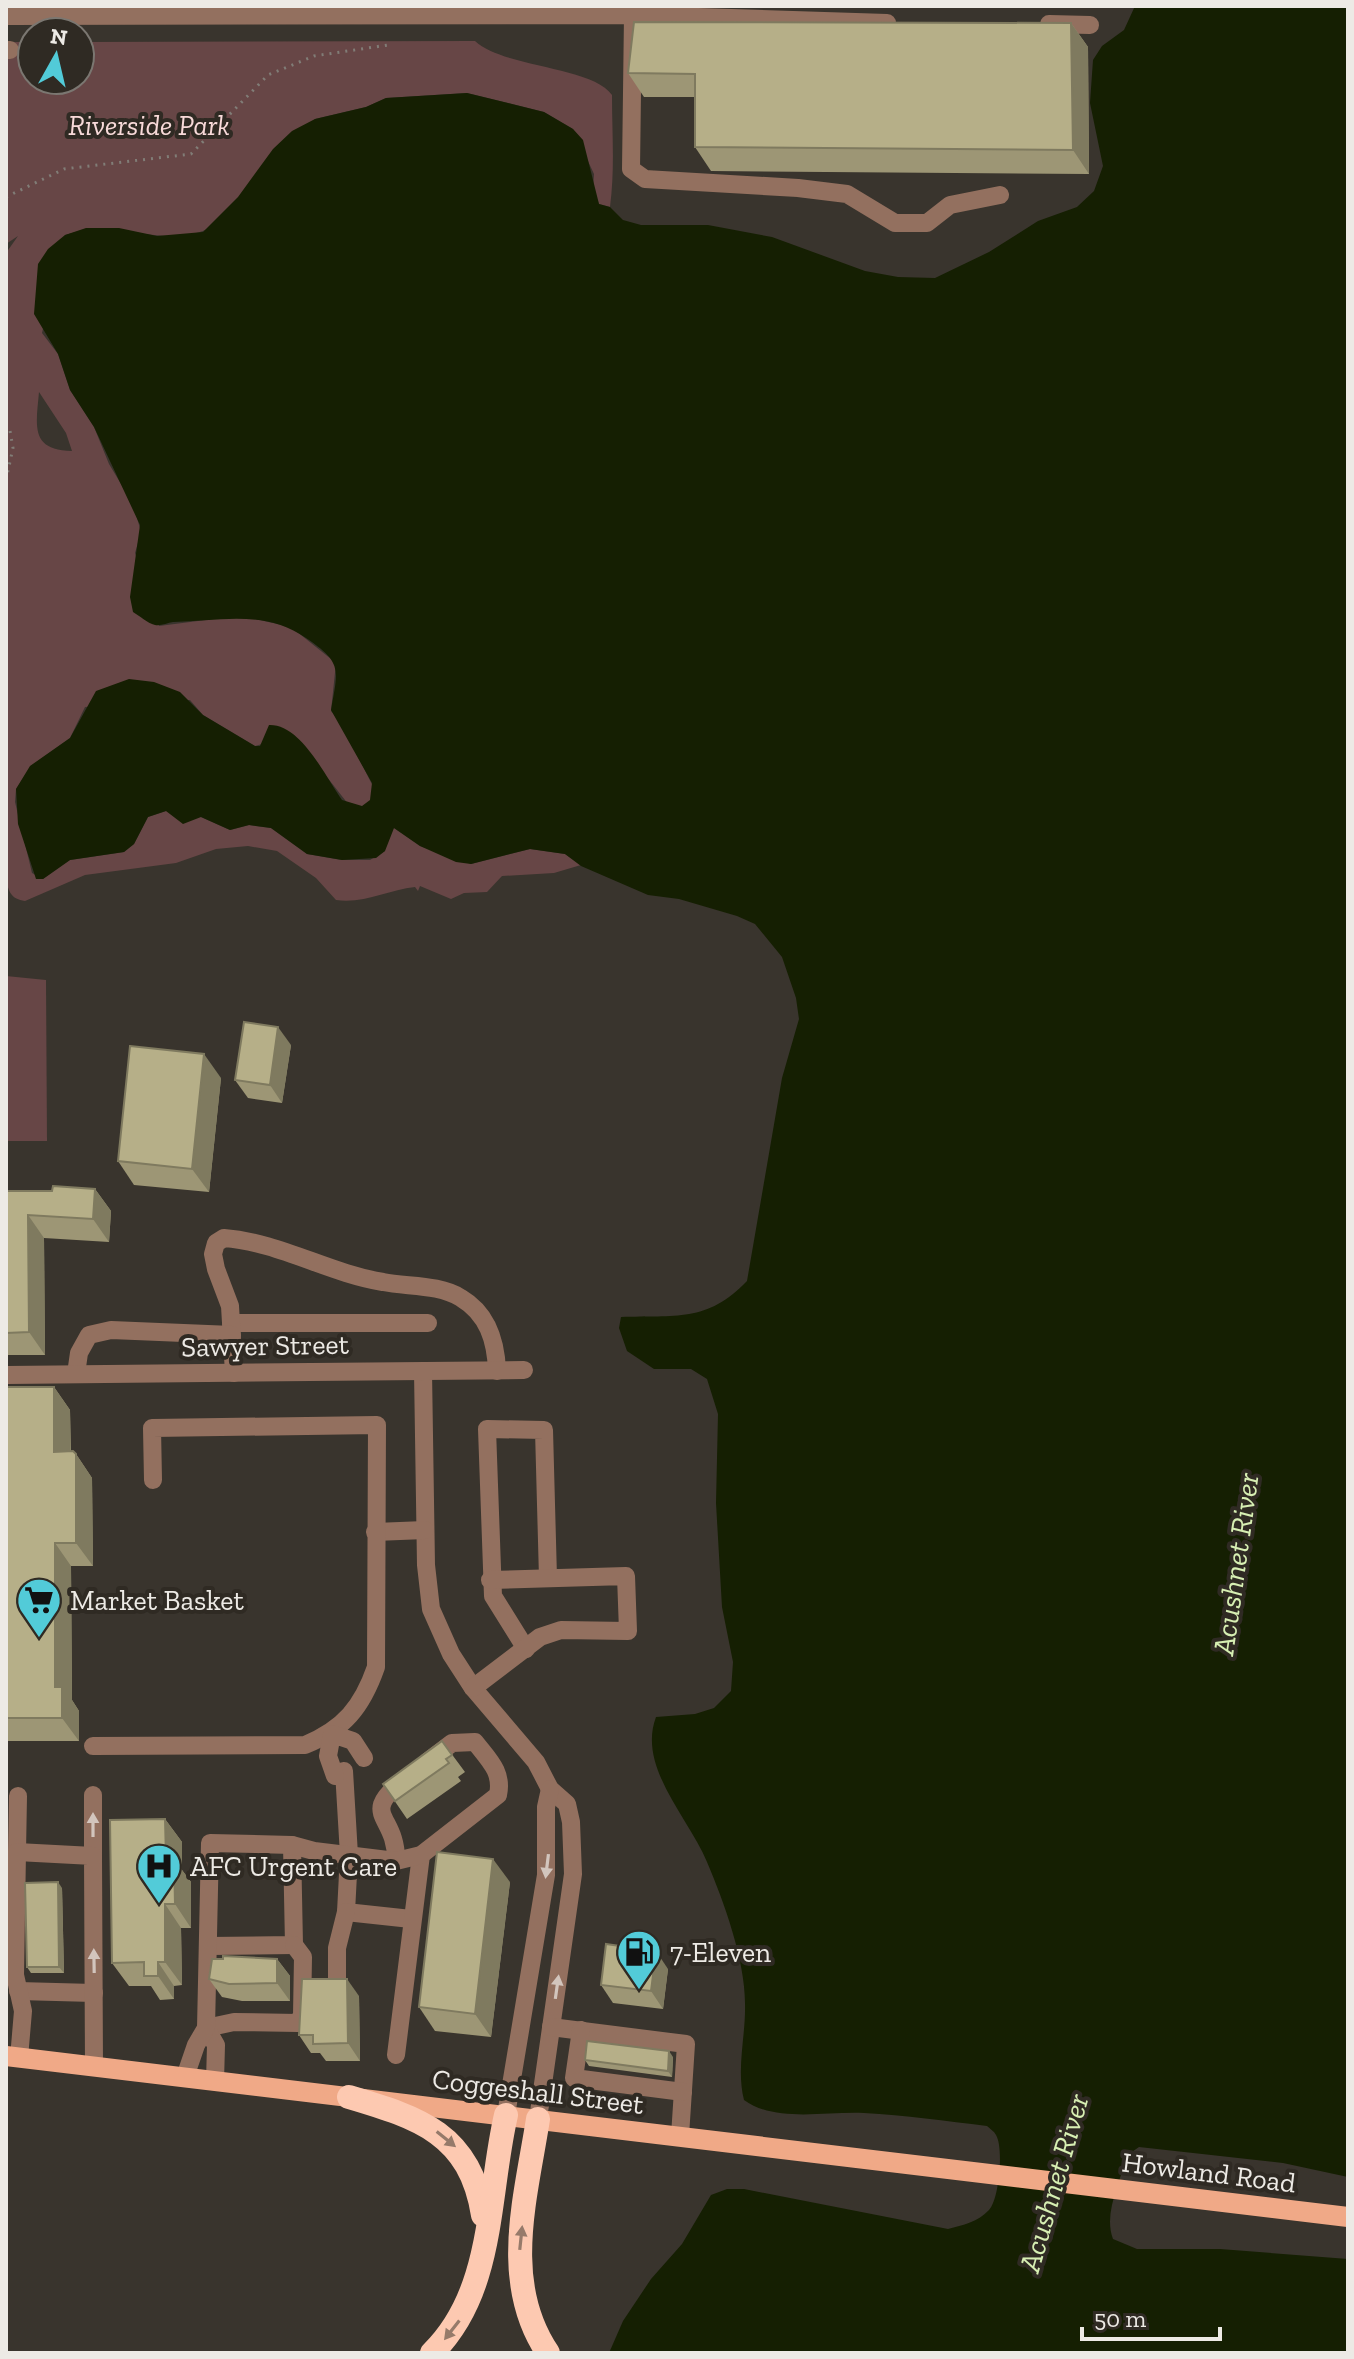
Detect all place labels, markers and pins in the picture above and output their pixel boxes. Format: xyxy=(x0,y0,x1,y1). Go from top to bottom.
supermarket icon: Market Basket xyxy=(15,1576,63,1639)
place label: Market Basket xyxy=(70,1584,244,1617)
hospital icon: AFC Urgent Care xyxy=(135,1842,183,1905)
place label: AFC Urgent Care xyxy=(190,1850,397,1883)
fuel station icon: 7-Eleven xyxy=(615,1928,663,1991)
place label: 7-Eleven xyxy=(670,1936,771,1969)

